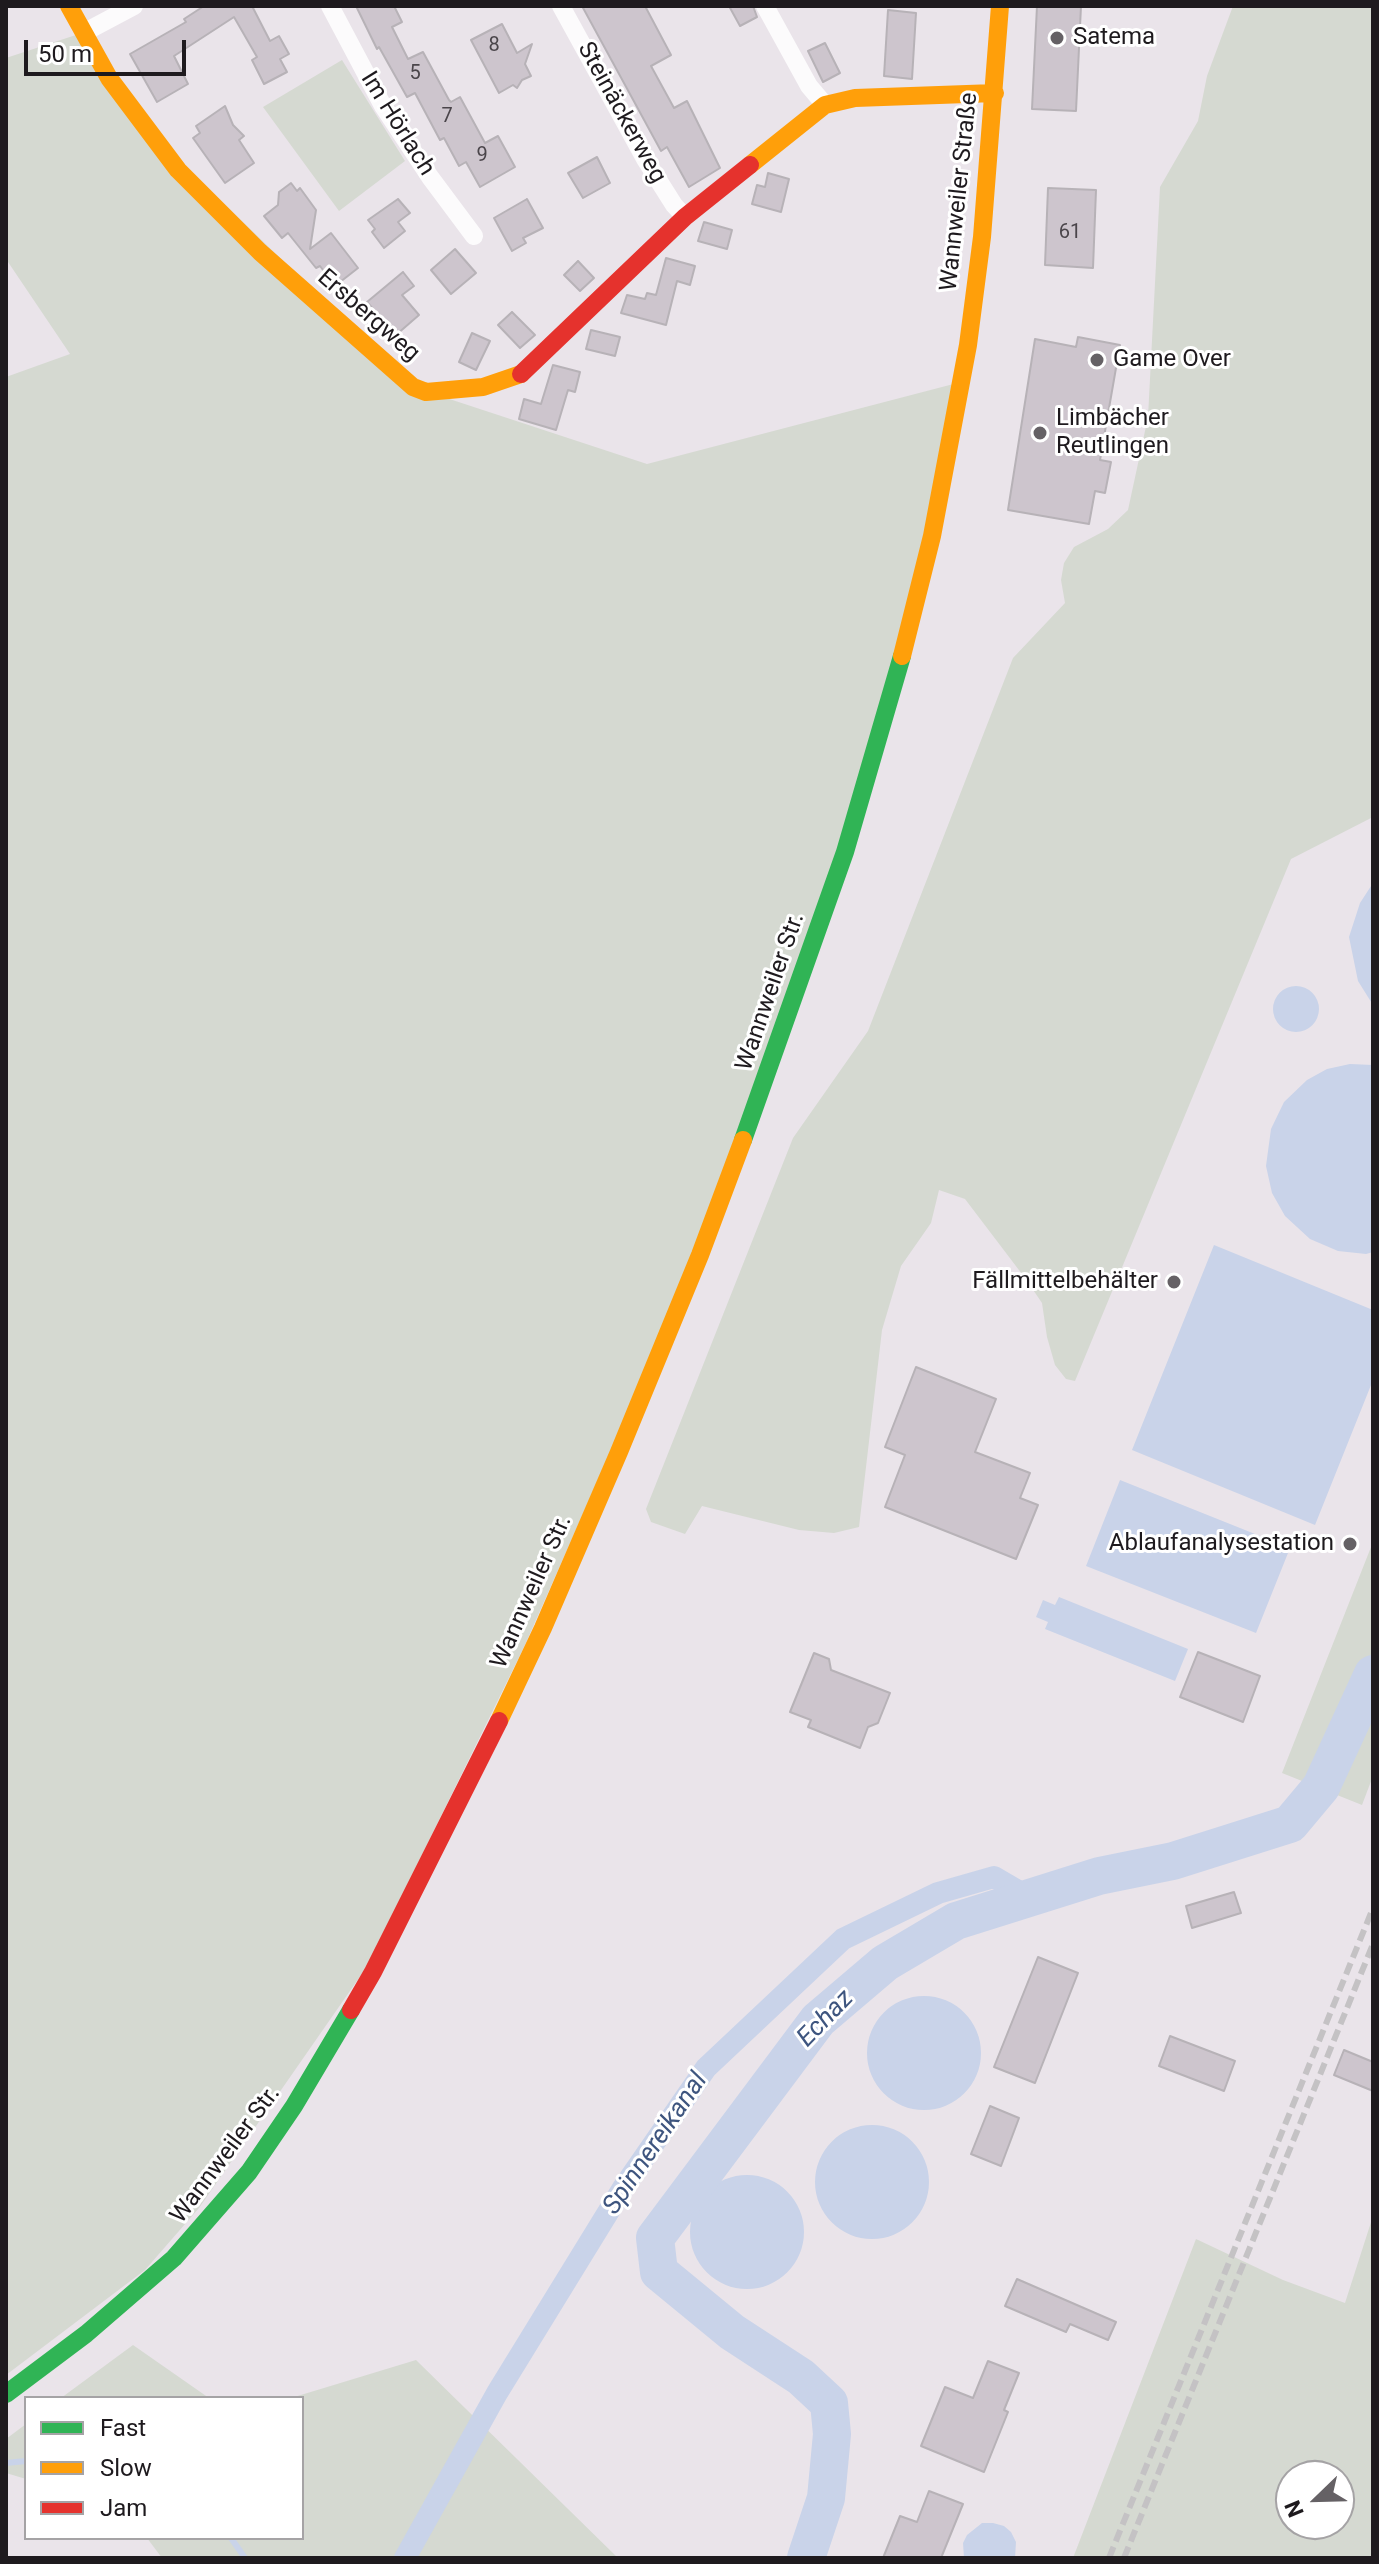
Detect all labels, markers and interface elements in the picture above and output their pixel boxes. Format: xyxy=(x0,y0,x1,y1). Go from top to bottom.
scale bar xyxy=(28,24,190,74)
place label: Satema xyxy=(1073,24,1155,52)
marker: Satema xyxy=(1048,29,1066,47)
house number: 8 xyxy=(488,34,500,58)
street label: Steinäckerweg xyxy=(570,37,672,189)
text: 50 m xyxy=(38,40,92,68)
house number: 5 xyxy=(409,62,421,86)
street label: Im Hörlach xyxy=(354,67,440,181)
street label: Wannweiler Straße xyxy=(935,91,985,293)
house number: 7 xyxy=(441,105,453,129)
house number: 9 xyxy=(476,144,488,168)
house number: 61 xyxy=(1059,221,1081,245)
street label: Ersbergweg xyxy=(311,264,425,368)
place label: Game Over xyxy=(1113,346,1231,374)
marker: Game Over xyxy=(1088,351,1106,369)
place label: Limbächer Reutlingen xyxy=(1056,405,1169,461)
marker: Limbächer Reutlingen xyxy=(1031,424,1049,442)
street label: Wannweiler Str. xyxy=(731,909,811,1075)
place label: Fällmittelbehälter xyxy=(972,1268,1158,1296)
marker: Fällmittelbehälter xyxy=(1165,1273,1183,1291)
street label: Wannweiler Str. xyxy=(485,1511,579,1673)
place label: Ablaufanalysestation xyxy=(1109,1530,1334,1558)
marker: Ablaufanalysestation xyxy=(1341,1535,1359,1553)
water label: Echaz xyxy=(791,1984,861,2054)
water label: Spinnereikanal xyxy=(597,2067,715,2221)
street label: Wannweiler Str. xyxy=(165,2081,287,2229)
legend xyxy=(24,2396,304,2540)
text: Fast xyxy=(100,2414,146,2442)
text: Slow xyxy=(100,2454,152,2482)
north arrow xyxy=(1275,2460,1355,2540)
text: Jam xyxy=(100,2494,147,2522)
text: N xyxy=(1280,2497,1309,2521)

